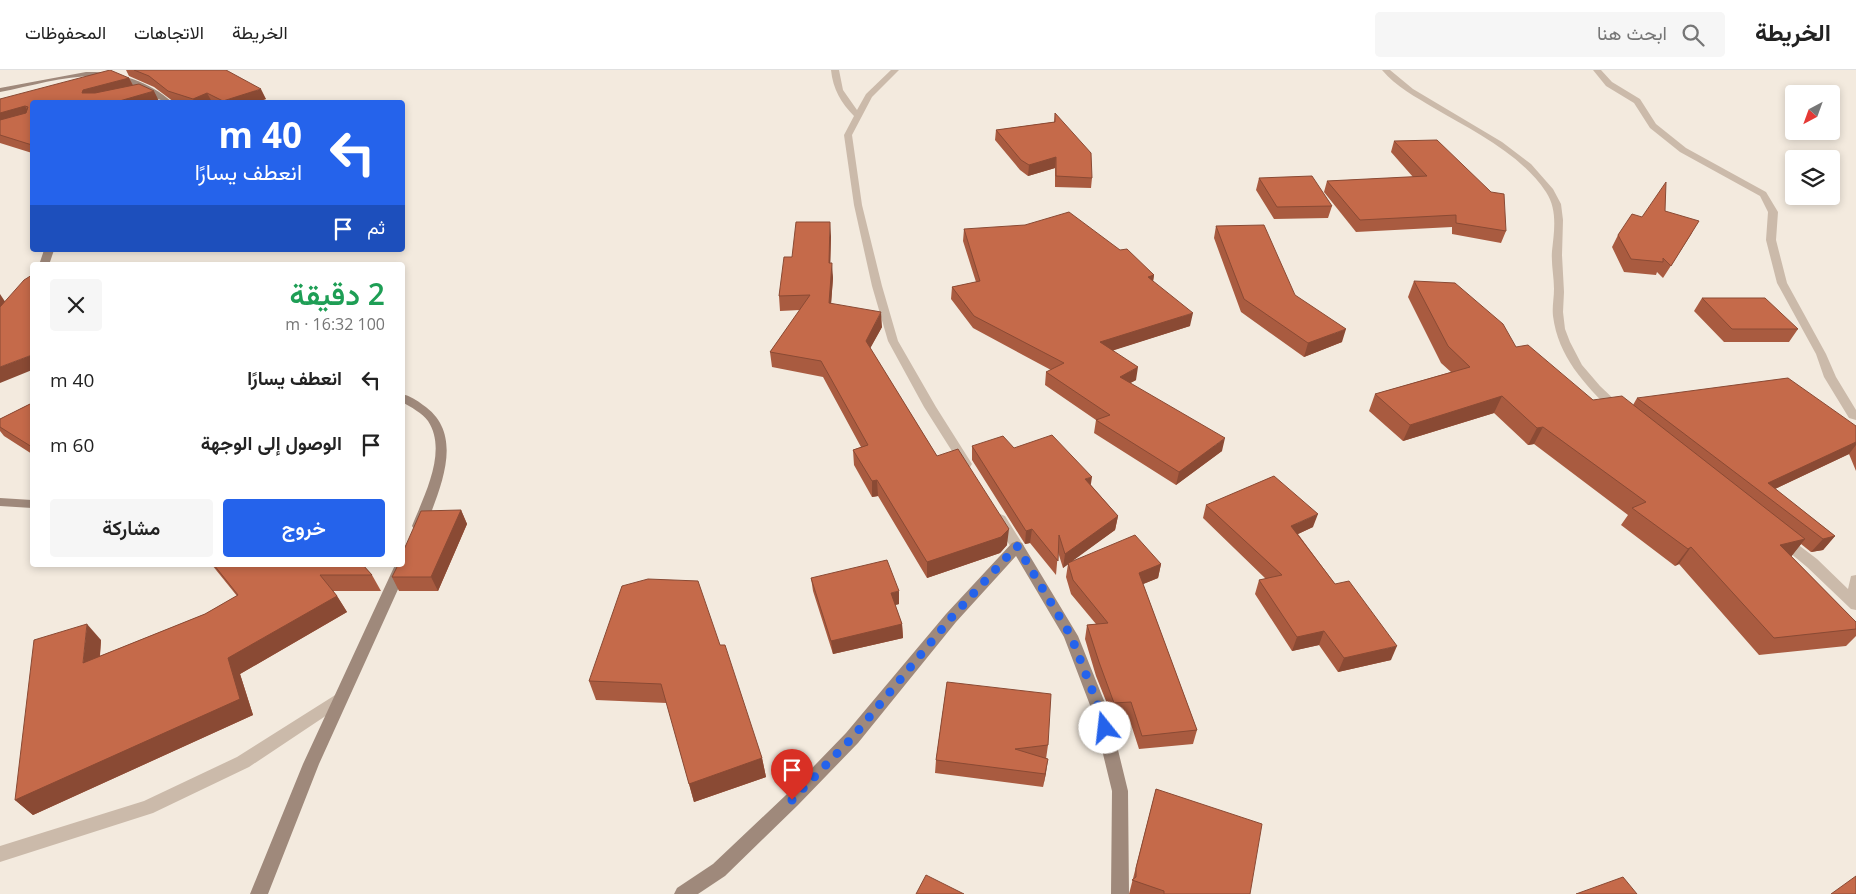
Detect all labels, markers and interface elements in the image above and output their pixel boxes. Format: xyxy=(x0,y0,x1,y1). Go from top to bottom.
search box xyxy=(1375,12,1725,57)
text: الخريطة xyxy=(1755,15,1831,48)
text: المحفوظات xyxy=(25,20,106,44)
text: الاتجاهات xyxy=(134,20,204,44)
text: الخريطة xyxy=(232,20,288,44)
text: ابحث هنا xyxy=(1597,20,1667,46)
icon: search xyxy=(1679,21,1707,49)
north arrow xyxy=(1785,85,1840,140)
map controls xyxy=(1785,85,1840,205)
text: 40 m xyxy=(219,111,302,158)
icon: left xyxy=(320,120,385,185)
button: layers xyxy=(1785,150,1840,205)
text: انعطف يسارًا xyxy=(195,156,302,186)
text: ثم xyxy=(367,214,385,240)
icon: arrive xyxy=(329,215,357,243)
text: 2 دقيقة xyxy=(290,273,385,314)
button: close xyxy=(50,279,102,331)
text: 100 m · 16:32 xyxy=(285,313,385,335)
text: انعطف يسارًا xyxy=(247,365,342,391)
icon: left xyxy=(357,366,385,394)
text: 40 m xyxy=(50,367,94,393)
text: الوصول إلى الوجهة xyxy=(201,430,342,456)
icon: arrive xyxy=(357,431,385,459)
text: 60 m xyxy=(50,432,94,458)
button: مشاركة xyxy=(50,499,213,557)
button: خروج xyxy=(223,499,385,557)
position arrow xyxy=(1078,701,1130,753)
pin xyxy=(771,749,813,800)
icon: arrive xyxy=(778,756,806,784)

